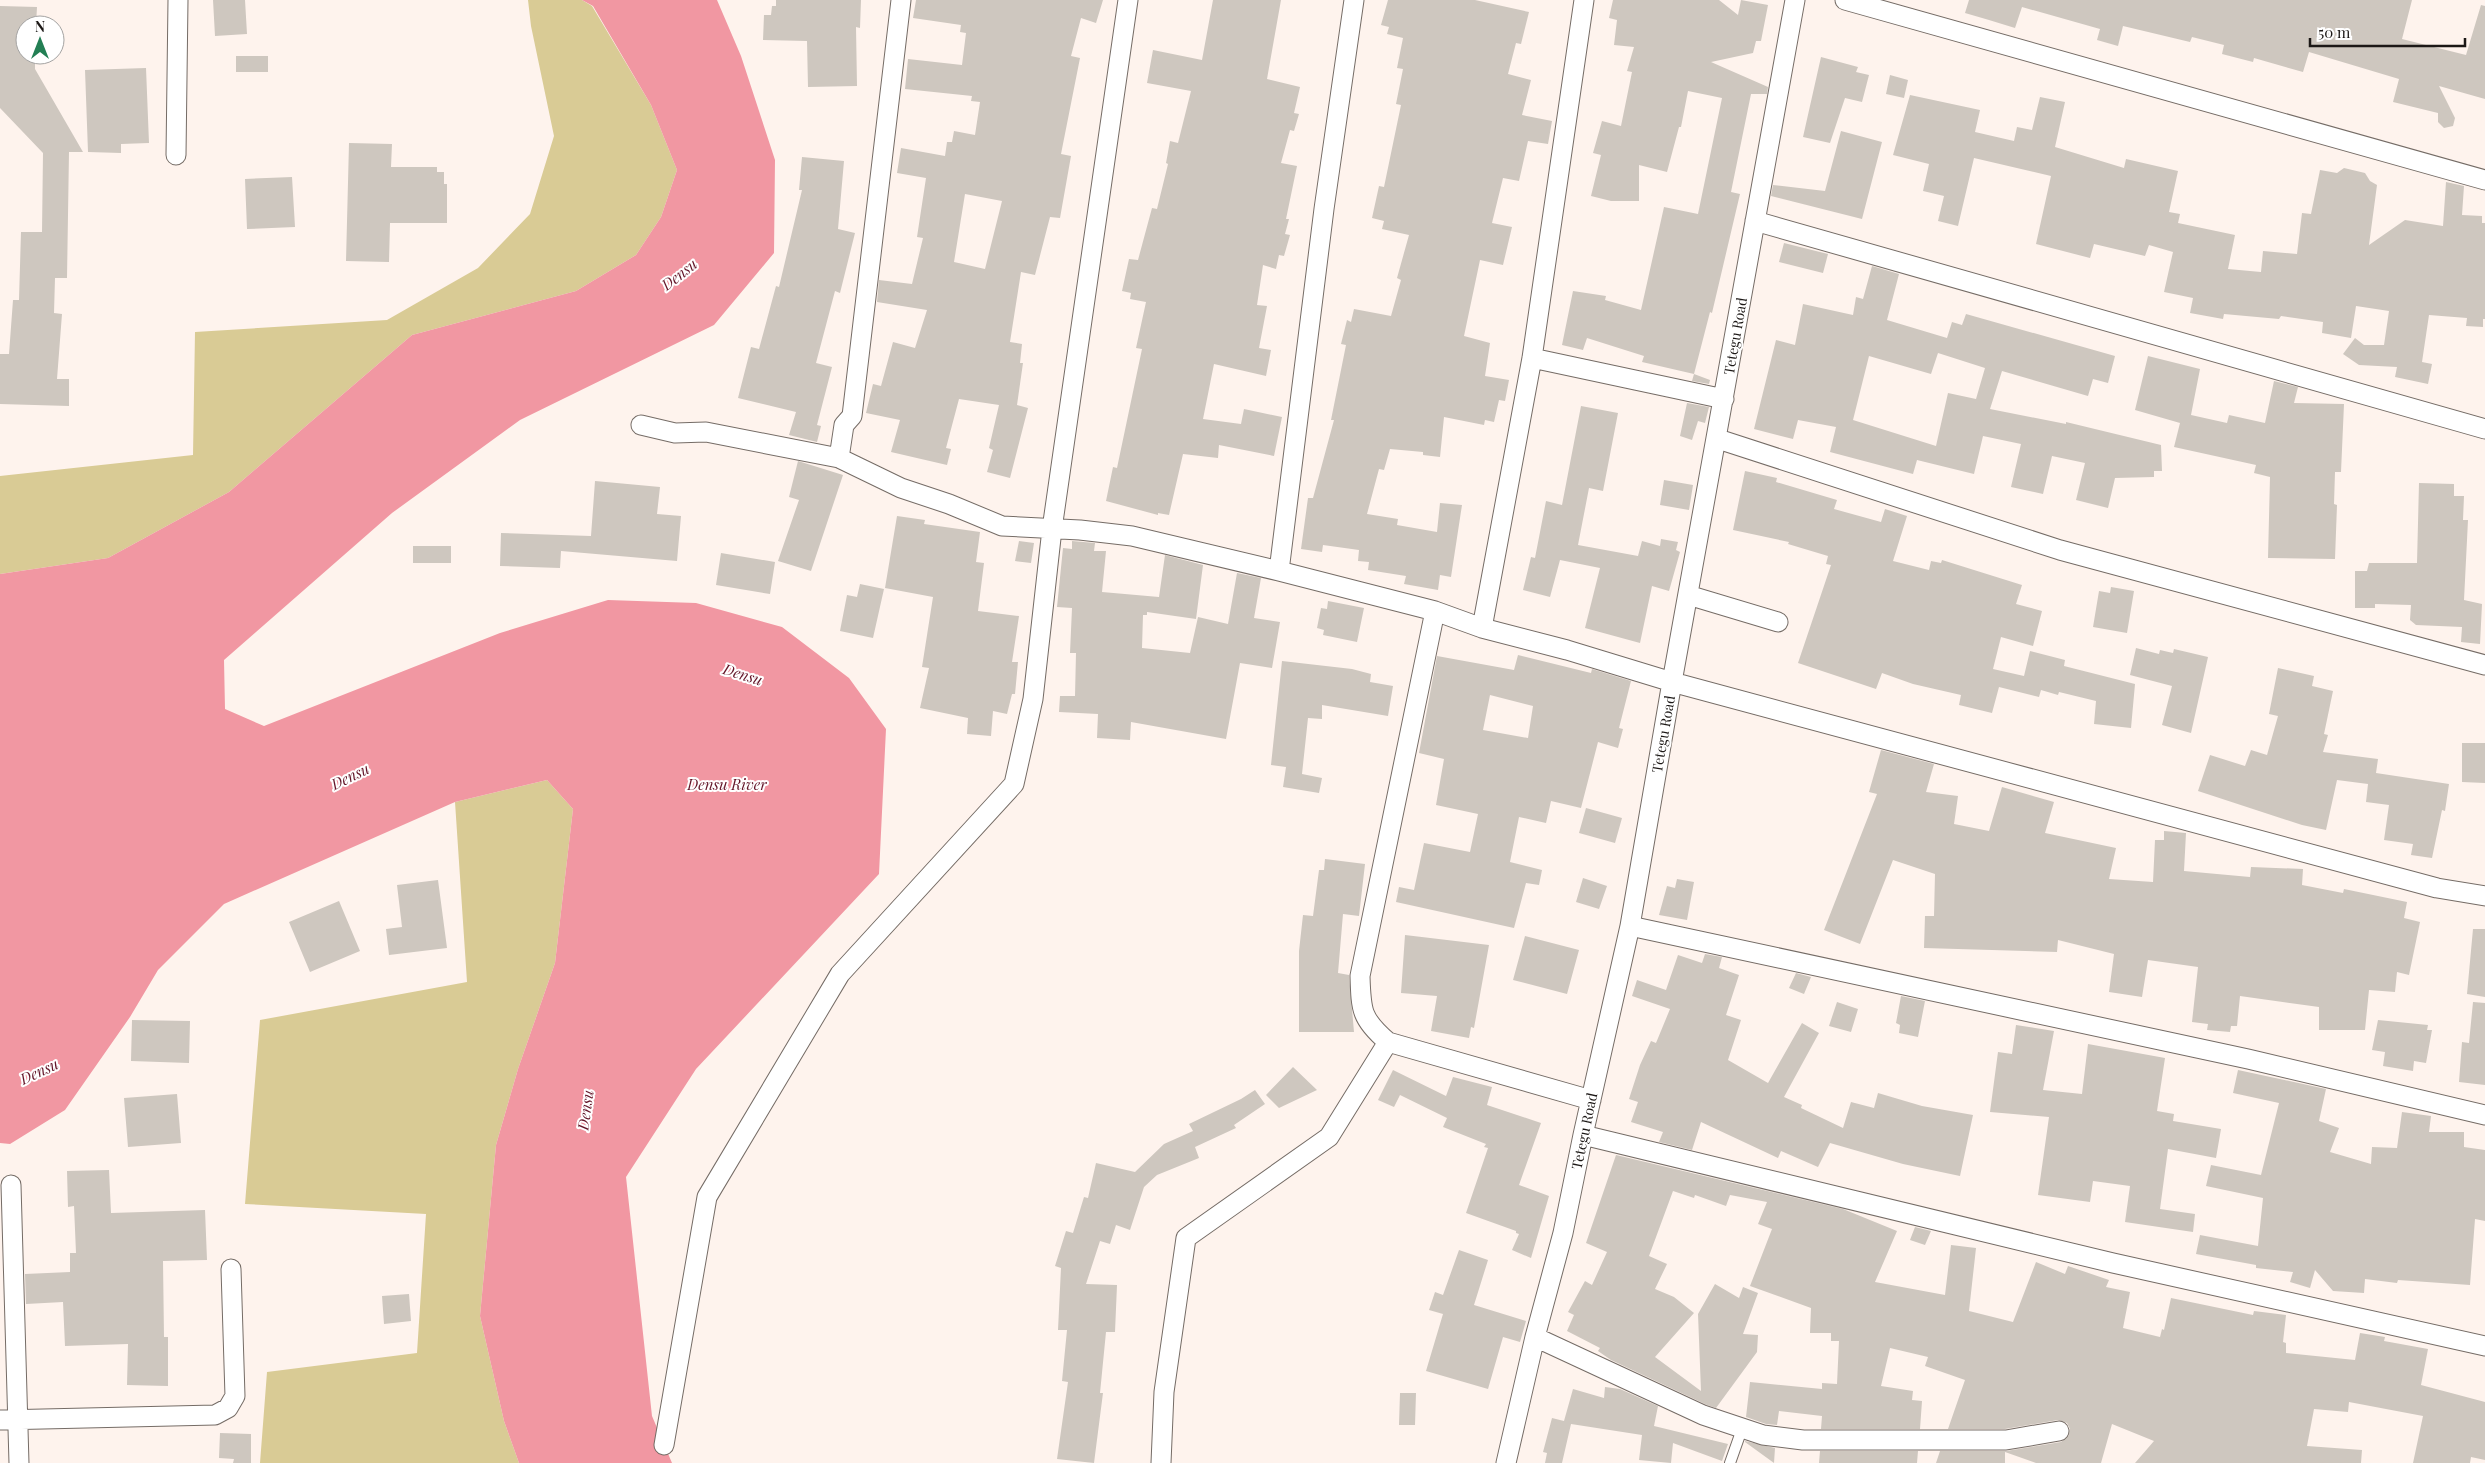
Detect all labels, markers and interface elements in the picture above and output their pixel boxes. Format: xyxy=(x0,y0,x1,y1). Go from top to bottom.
north arrow xyxy=(15,15,65,65)
scale bar xyxy=(2310,15,2465,47)
text: N xyxy=(35,17,45,36)
text: 50 m xyxy=(2318,22,2351,42)
water label: Densu xyxy=(656,254,701,295)
street label: Tetegu Road xyxy=(1719,296,1751,376)
water label: Densu xyxy=(720,658,765,689)
street label: Tetegu Road xyxy=(1647,694,1679,774)
water label: Densu xyxy=(327,758,372,794)
water label: Densu River xyxy=(686,774,767,794)
water label: Densu xyxy=(16,1053,61,1089)
water label: Densu xyxy=(572,1089,598,1132)
street label: Tetegu Road xyxy=(1567,1091,1601,1171)

